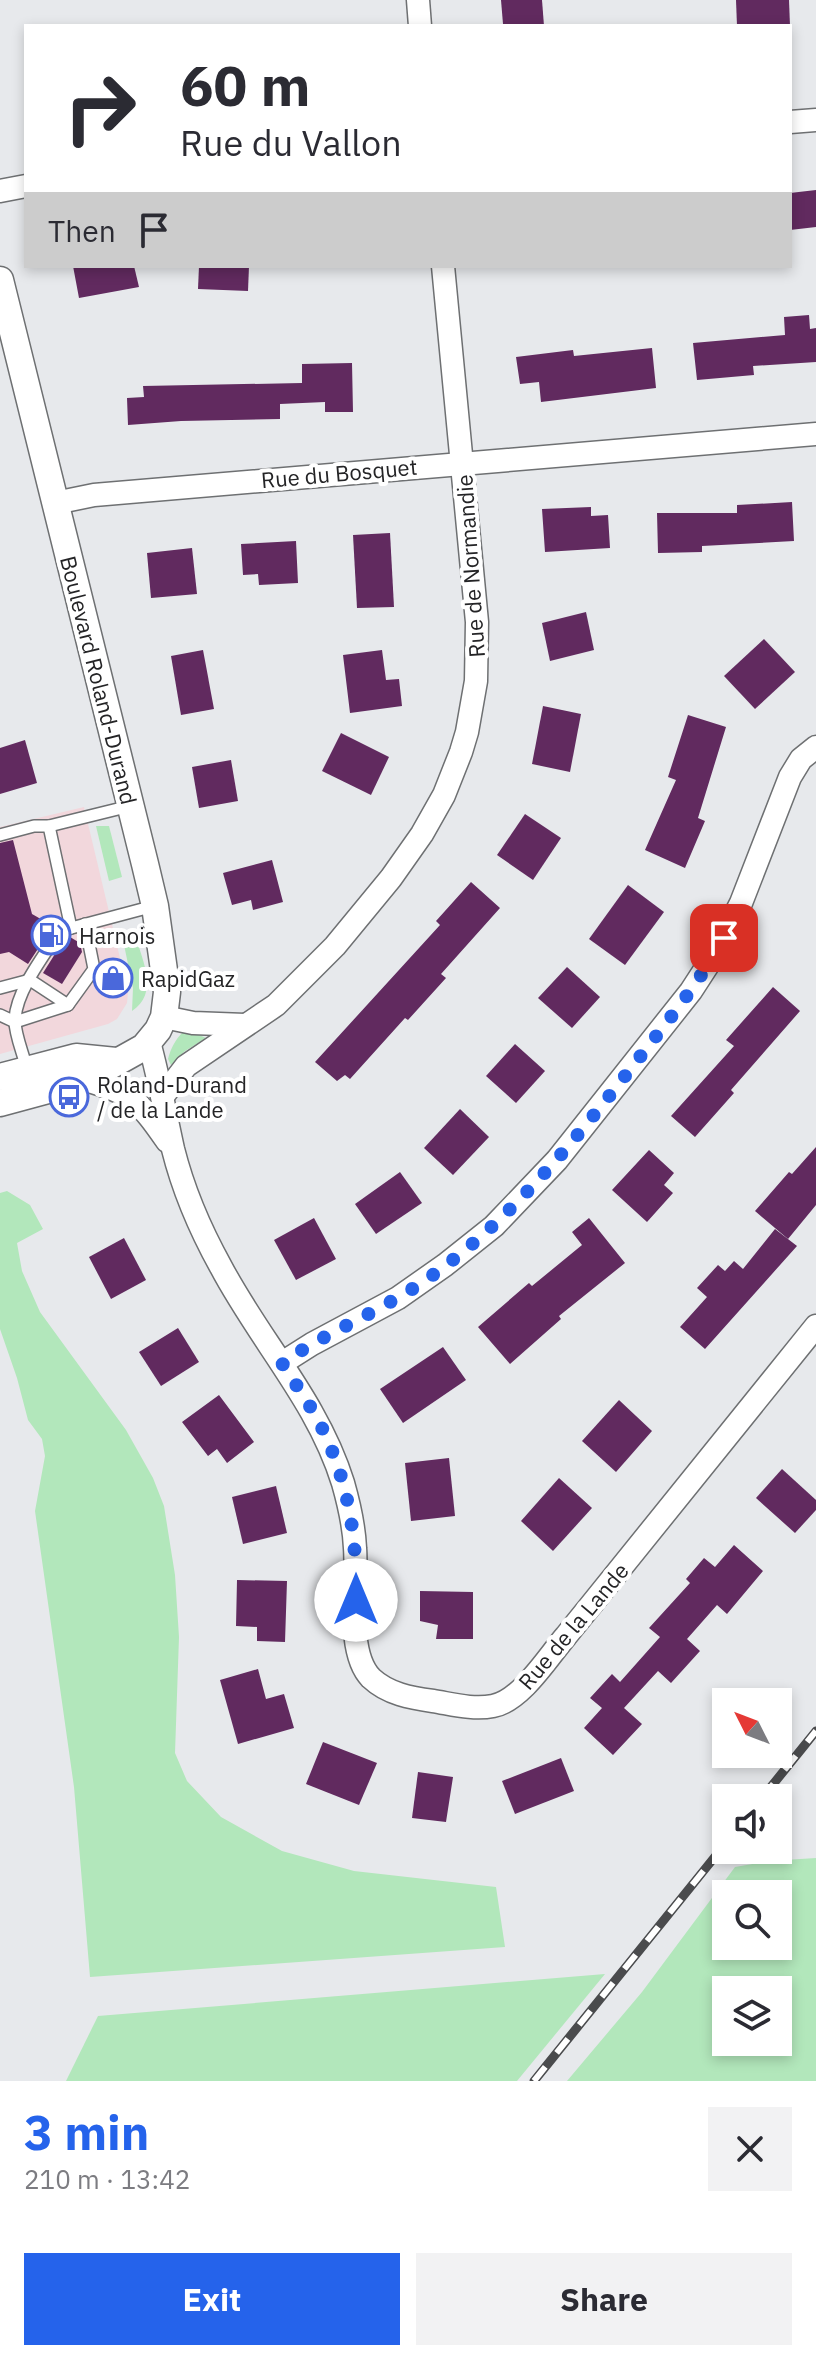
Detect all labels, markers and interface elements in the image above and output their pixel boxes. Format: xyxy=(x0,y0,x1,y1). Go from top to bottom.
text: 60 m xyxy=(180,49,310,121)
icon: right xyxy=(48,56,152,160)
text: Rue du Vallon xyxy=(180,119,402,166)
icon: arrive xyxy=(132,208,176,252)
text: Then xyxy=(48,211,116,250)
street label: Rue du Bosquet xyxy=(260,452,418,494)
street label: Rue de Normandie xyxy=(449,473,491,659)
street label: Boulevard Roland-Durand xyxy=(54,553,144,807)
pin xyxy=(690,904,758,972)
fuel station icon: Harnois xyxy=(30,914,72,956)
icon: arrive xyxy=(702,916,746,960)
place label: Harnois xyxy=(79,921,155,950)
shop icon: RapidGaz xyxy=(92,957,134,999)
place label: RapidGaz xyxy=(141,964,235,993)
place label: Roland-Durand / de la Lande xyxy=(97,1070,247,1124)
bus stop icon: Roland-Durand / de la Lande xyxy=(48,1076,90,1118)
street label: Rue de la Lande xyxy=(511,1557,635,1695)
position arrow xyxy=(314,1558,398,1642)
north arrow xyxy=(712,1688,792,1768)
map controls xyxy=(712,1688,792,2056)
button: sound xyxy=(712,1784,792,1864)
button: search xyxy=(712,1880,792,1960)
button: layers xyxy=(712,1976,792,2056)
text: 3 min xyxy=(24,2101,149,2163)
button: close xyxy=(708,2107,792,2191)
text: 210 m · 13:42 xyxy=(24,2162,190,2196)
button: Exit xyxy=(24,2253,400,2345)
button: Share xyxy=(416,2253,792,2345)

